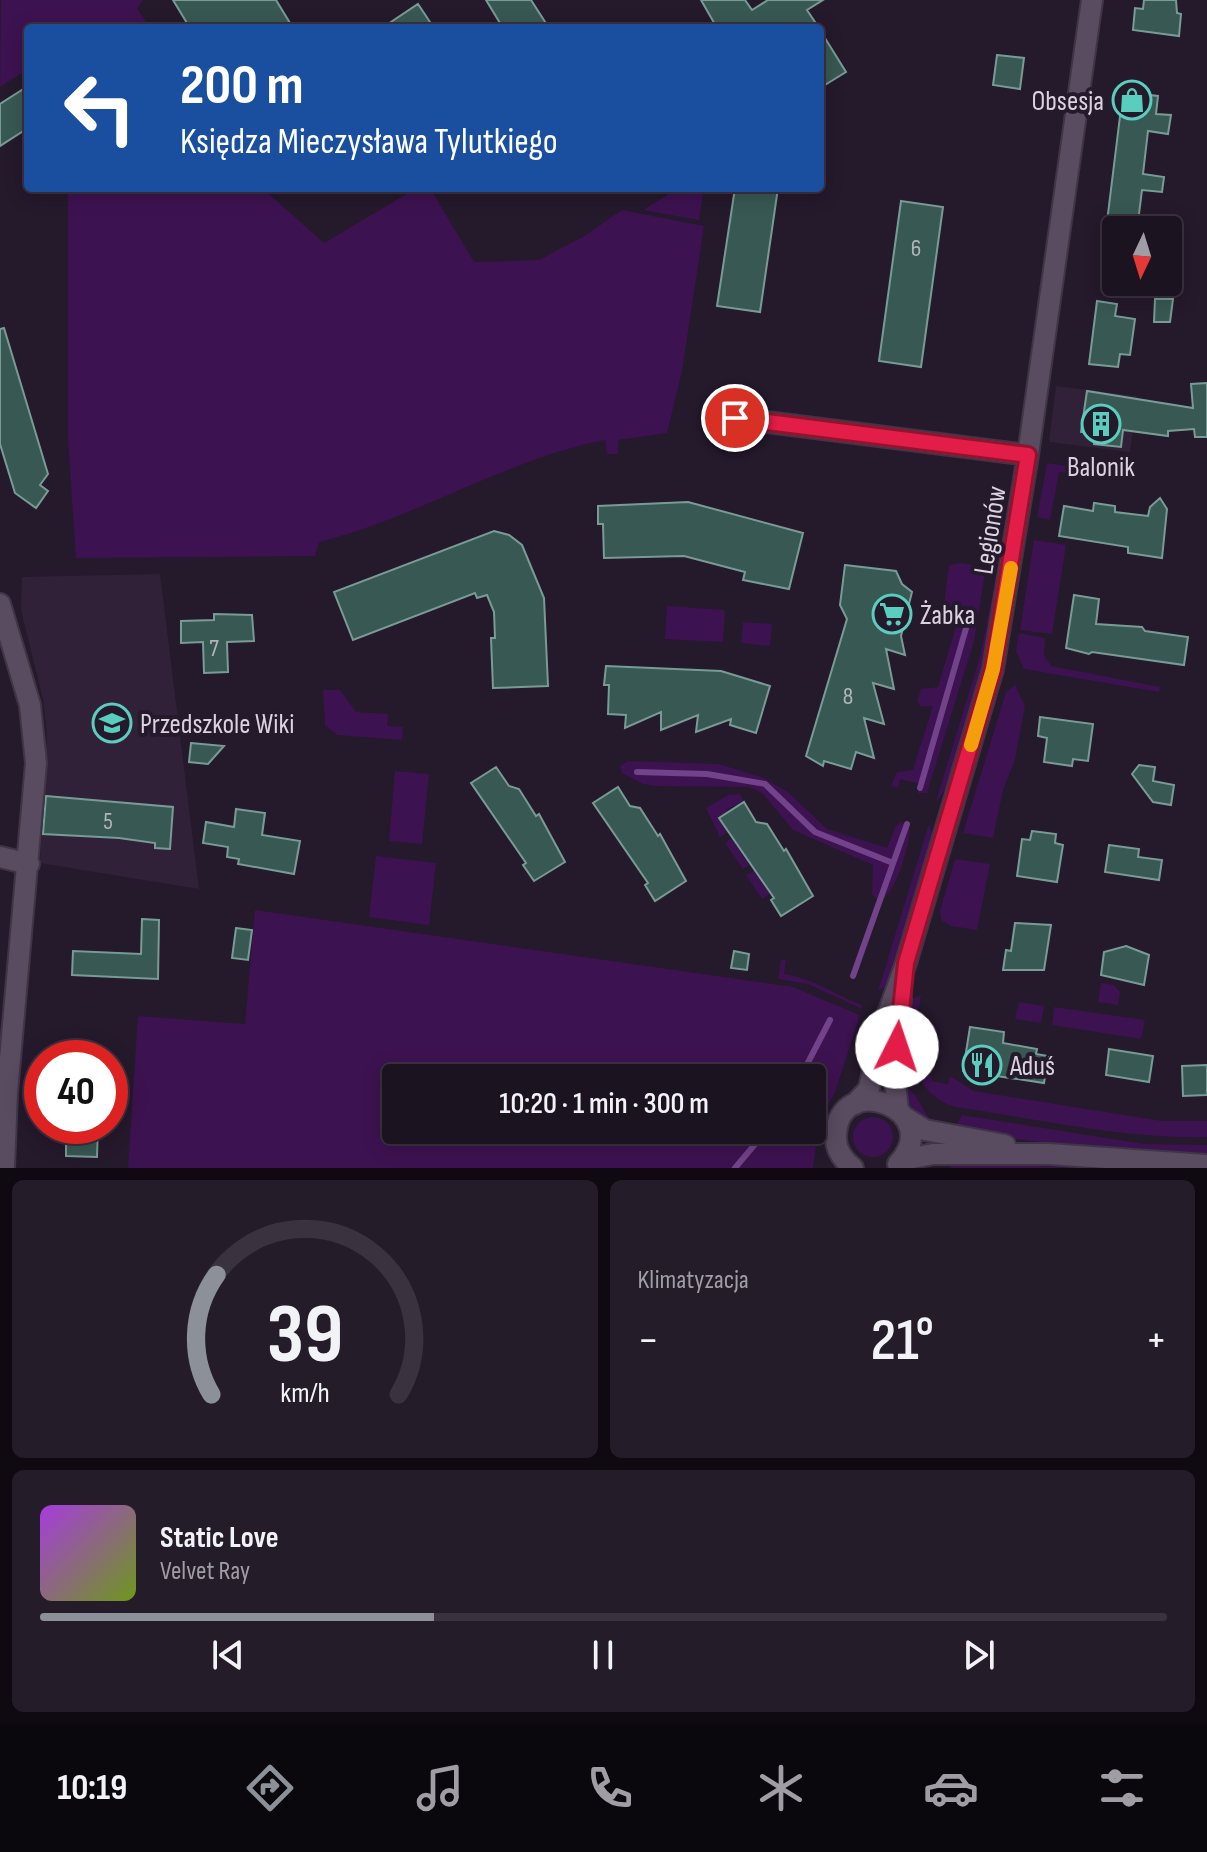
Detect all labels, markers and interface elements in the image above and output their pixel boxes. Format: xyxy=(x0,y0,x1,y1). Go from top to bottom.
text: 200 m xyxy=(180,53,304,120)
icon: left xyxy=(48,56,152,160)
shop icon: Obsesja xyxy=(1111,79,1153,121)
place label: Obsesja xyxy=(1031,85,1104,118)
text: Księdza Mieczysława Tylutkiego xyxy=(180,121,558,164)
north arrow xyxy=(1102,216,1182,296)
map controls xyxy=(1102,216,1182,296)
house number: 6 xyxy=(911,234,921,263)
pin xyxy=(701,384,769,452)
icon: arrive xyxy=(713,396,757,440)
building icon: Balonik xyxy=(1080,403,1122,445)
place label: Balonik xyxy=(1067,451,1135,484)
street label: Legionów xyxy=(967,484,1014,577)
supermarket icon: Żabka xyxy=(871,593,913,635)
place label: Żabka xyxy=(920,599,975,632)
house number: 7 xyxy=(209,634,219,663)
house number: 8 xyxy=(843,682,853,711)
school or university icon: Przedszkole Wiki xyxy=(91,702,133,744)
place label: Przedszkole Wiki xyxy=(140,708,294,741)
house number: 5 xyxy=(103,807,113,836)
position arrow xyxy=(855,1005,939,1089)
speed limit sign: 40 xyxy=(24,1040,128,1144)
restaurant icon: Aduś xyxy=(961,1044,1003,1086)
place label: Aduś xyxy=(1009,1050,1055,1083)
text: 10:20 · 1 min · 300 m xyxy=(499,1086,709,1122)
text: Klimatyzacja xyxy=(638,1265,749,1296)
text: 39 xyxy=(266,1286,343,1386)
text: 21° xyxy=(871,1305,934,1377)
text: − xyxy=(638,1314,659,1367)
text: + xyxy=(1145,1314,1167,1367)
text: km/h xyxy=(280,1376,329,1411)
text: Static Love xyxy=(160,1520,279,1556)
text: Velvet Ray xyxy=(160,1556,250,1587)
icon: previous xyxy=(206,1633,250,1677)
icon: pause xyxy=(581,1633,625,1677)
icon: next xyxy=(957,1633,1001,1677)
icon: directions xyxy=(242,1760,298,1816)
icon: music xyxy=(412,1760,468,1816)
icon: phone xyxy=(582,1760,638,1816)
icon: climate xyxy=(753,1760,809,1816)
icon: car xyxy=(923,1760,979,1816)
icon: filters xyxy=(1094,1760,1150,1816)
text: 10:19 xyxy=(57,1767,127,1810)

